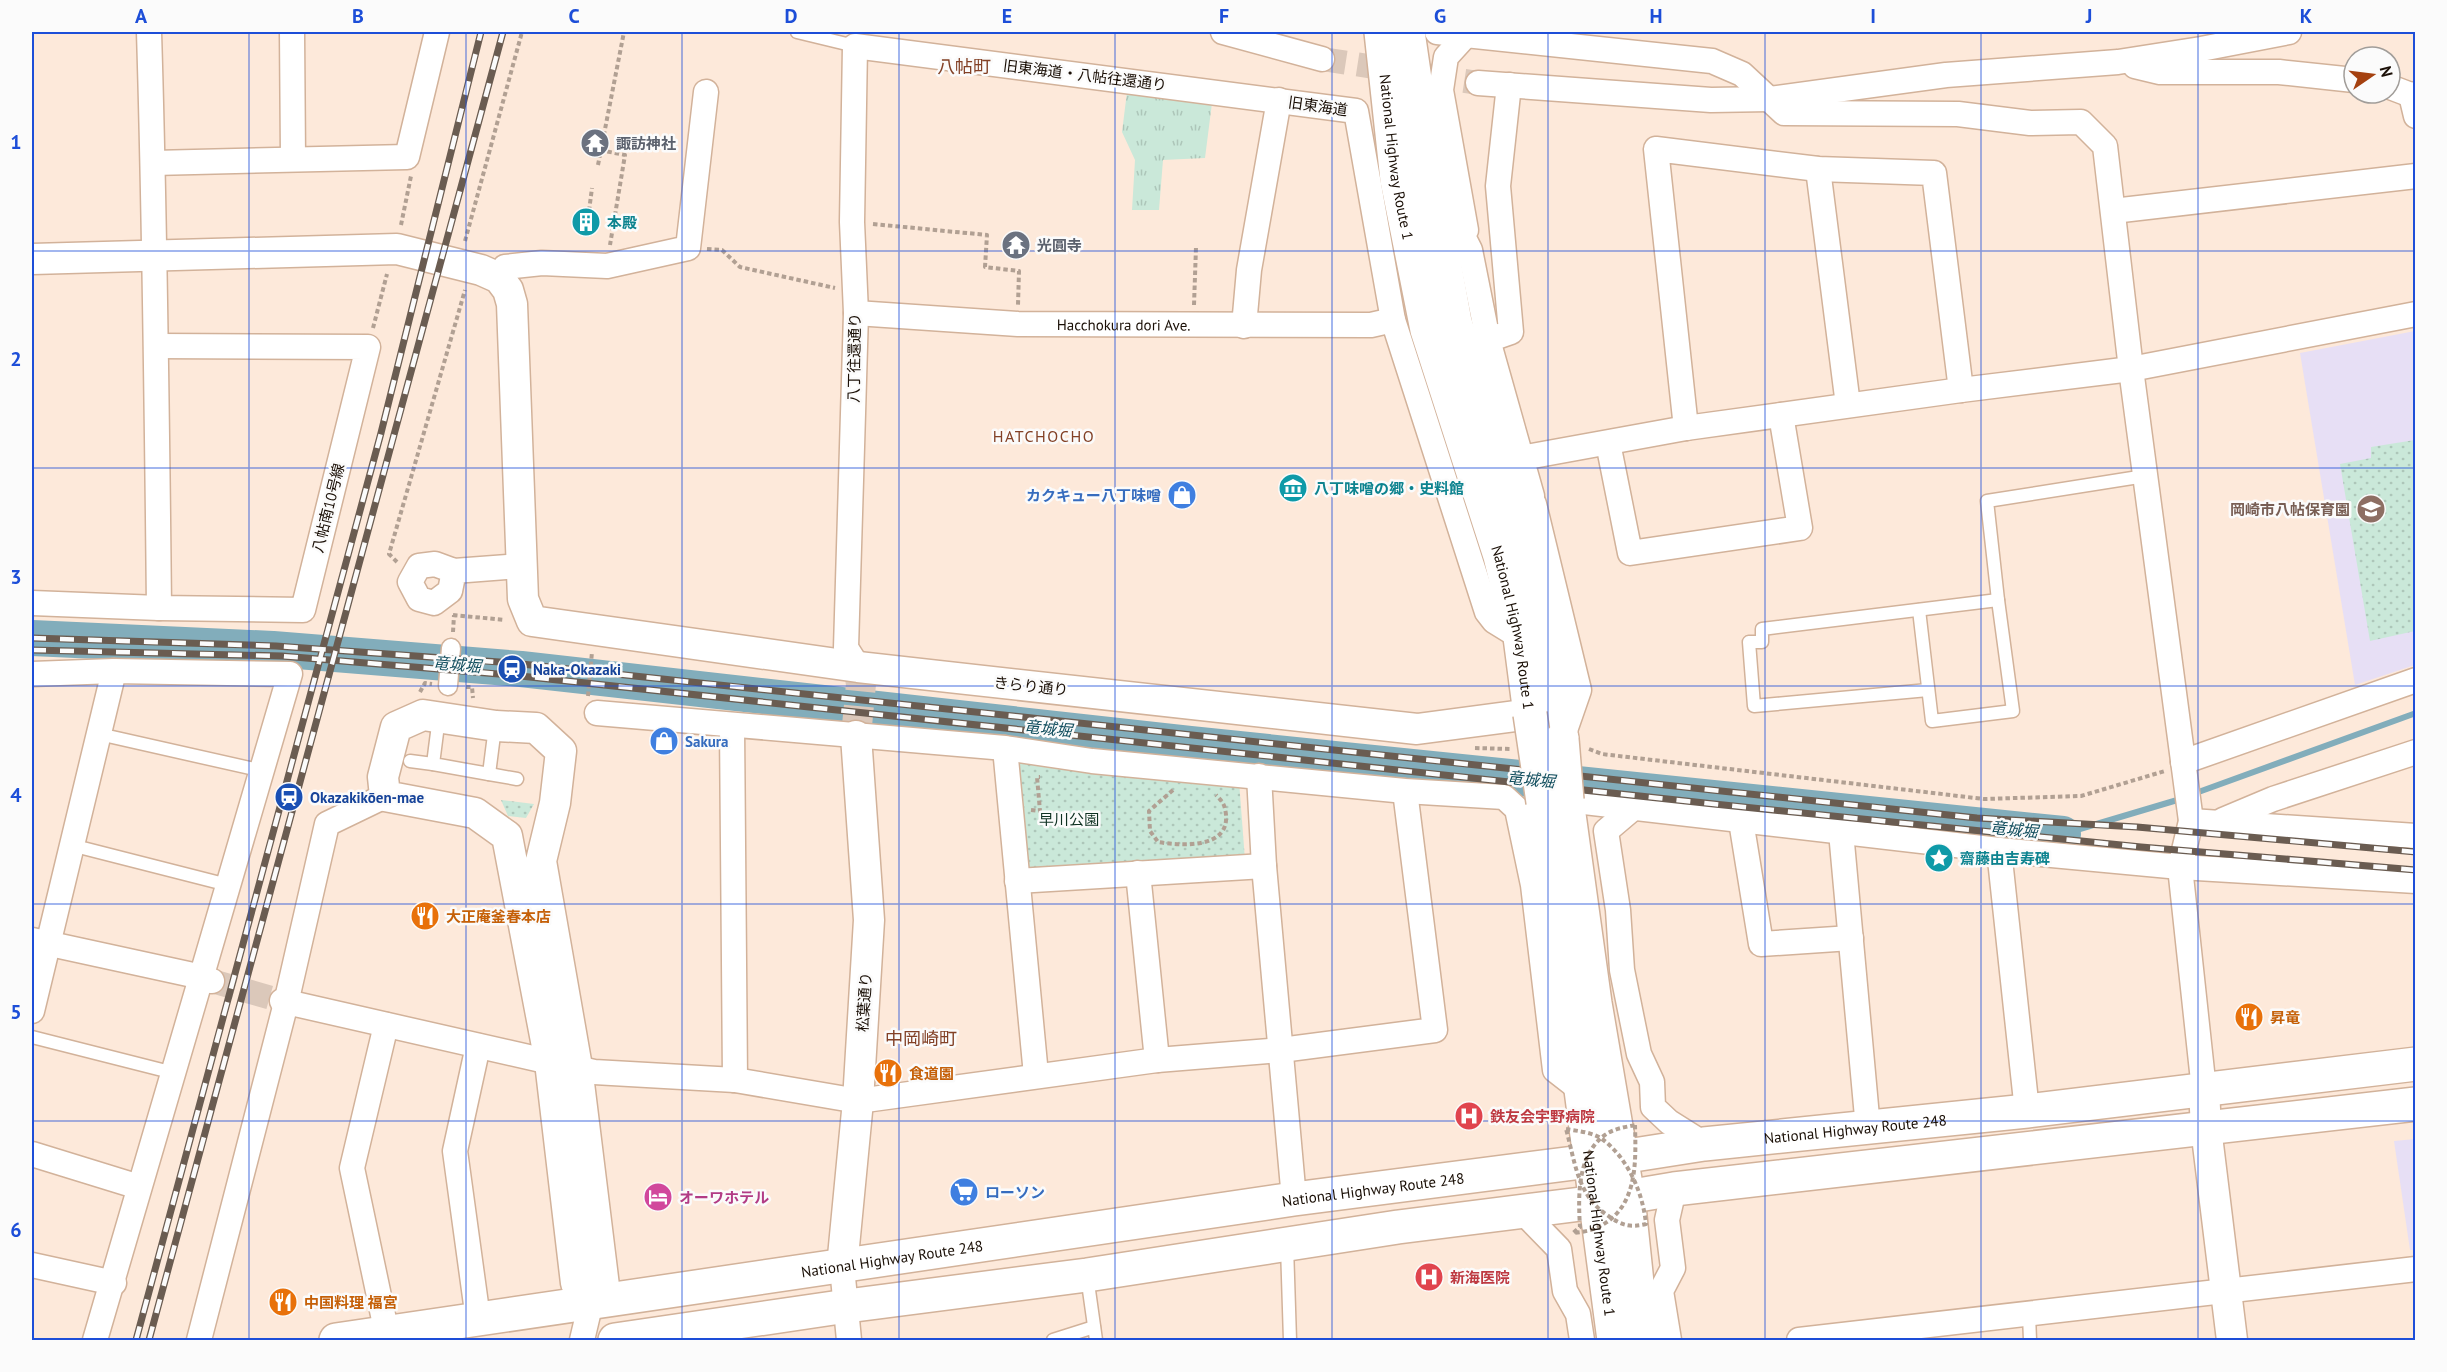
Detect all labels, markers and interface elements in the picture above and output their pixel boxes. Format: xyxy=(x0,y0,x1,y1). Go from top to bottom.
text: A xyxy=(135,3,148,29)
text: B xyxy=(352,3,364,29)
text: C xyxy=(568,3,580,29)
text: D xyxy=(785,3,798,29)
text: E xyxy=(1002,3,1012,29)
text: F xyxy=(1219,3,1229,29)
text: G xyxy=(1434,3,1446,29)
text: H xyxy=(1649,3,1663,29)
text: I xyxy=(1870,3,1876,29)
text: J xyxy=(2085,3,2092,29)
text: K xyxy=(2300,3,2313,29)
north arrow xyxy=(2342,45,2402,105)
district label: 八帖町 xyxy=(937,55,991,78)
street label: 旧東海道・八帖往還通り xyxy=(1002,56,1168,94)
text: N xyxy=(2376,64,2398,79)
street label: National Highway Route 1 xyxy=(1376,73,1418,241)
street label: 旧東海道 xyxy=(1287,92,1349,120)
temple icon: 諏訪神社 xyxy=(579,127,611,159)
text: 1 xyxy=(10,129,22,155)
place label: 諏訪神社 xyxy=(616,134,676,153)
building icon: 本殿 xyxy=(570,206,602,238)
place label: 本殿 xyxy=(607,213,637,232)
temple icon: 光圓寺 xyxy=(1000,229,1032,261)
place label: 光圓寺 xyxy=(1037,236,1082,255)
street label: 八丁往還通り xyxy=(844,313,864,403)
street label: Hacchokura dori Ave. xyxy=(1057,315,1191,334)
text: 2 xyxy=(10,346,22,372)
district label: HATCHOCHO xyxy=(993,426,1095,446)
street label: 八帖南10号線 xyxy=(308,461,348,555)
museum icon: 八丁味噌の郷・史料館 xyxy=(1277,472,1309,504)
shop icon: カクキュー八丁味噌 xyxy=(1166,479,1198,511)
place label: 八丁味噌の郷・史料館 xyxy=(1314,479,1464,498)
place label: カクキュー八丁味噌 xyxy=(1026,486,1161,505)
school or university icon: 岡崎市八帖保育園 xyxy=(2355,493,2387,525)
place label: 岡崎市八帖保育園 xyxy=(2230,500,2350,519)
street label: National Highway Route 1 xyxy=(1488,543,1539,710)
text: 3 xyxy=(10,564,22,590)
water label: 竜城堀 xyxy=(432,652,485,676)
station icon: Naka-Okazaki xyxy=(496,653,528,685)
place label: Naka-Okazaki xyxy=(533,660,621,679)
street label: きらり通り xyxy=(993,673,1069,699)
water label: 竜城堀 xyxy=(1023,716,1076,741)
shop icon: Sakura xyxy=(648,725,680,757)
place label: Sakura xyxy=(685,732,729,751)
water label: 竜城堀 xyxy=(1506,767,1559,792)
station icon: Okazakikōen-mae xyxy=(273,781,305,813)
text: 4 xyxy=(10,782,22,808)
place label: Okazakikōen-mae xyxy=(310,788,425,807)
park label: 早川公園 xyxy=(1039,810,1099,829)
water label: 竜城堀 xyxy=(1989,817,2042,842)
place icon: 齋藤由吉寿碑 xyxy=(1923,842,1955,874)
place label: 齋藤由吉寿碑 xyxy=(1960,849,2050,868)
restaurant icon: 大正庵釜春本店 xyxy=(409,900,441,932)
place label: 大正庵釜春本店 xyxy=(446,907,551,926)
street label: 松葉通り xyxy=(852,971,876,1033)
text: 5 xyxy=(10,999,22,1025)
restaurant icon: 昇竜 xyxy=(2233,1001,2265,1033)
place label: 昇竜 xyxy=(2270,1008,2300,1027)
district label: 中岡崎町 xyxy=(885,1027,957,1050)
restaurant icon: 食道園 xyxy=(872,1057,904,1089)
place label: 食道園 xyxy=(909,1064,954,1083)
hospital icon: 鉄友会宇野病院 xyxy=(1453,1100,1485,1132)
place label: 鉄友会宇野病院 xyxy=(1490,1107,1595,1126)
street label: National Highway Route 248 xyxy=(1763,1110,1948,1147)
street label: National Highway Route 1 xyxy=(1580,1149,1620,1317)
street label: National Highway Route 248 xyxy=(1281,1168,1465,1210)
supermarket icon: ローソン xyxy=(948,1176,980,1208)
hotel icon: オーワホテル xyxy=(642,1181,674,1213)
place label: ローソン xyxy=(985,1183,1045,1202)
place label: オーワホテル xyxy=(679,1188,769,1207)
text: 6 xyxy=(10,1217,22,1243)
street label: National Highway Route 248 xyxy=(800,1235,984,1281)
hospital icon: 新海医院 xyxy=(1413,1261,1445,1293)
place label: 新海医院 xyxy=(1450,1268,1510,1287)
restaurant icon: 中国料理 福宮 xyxy=(267,1286,299,1318)
place label: 中国料理 福宮 xyxy=(304,1293,398,1312)

